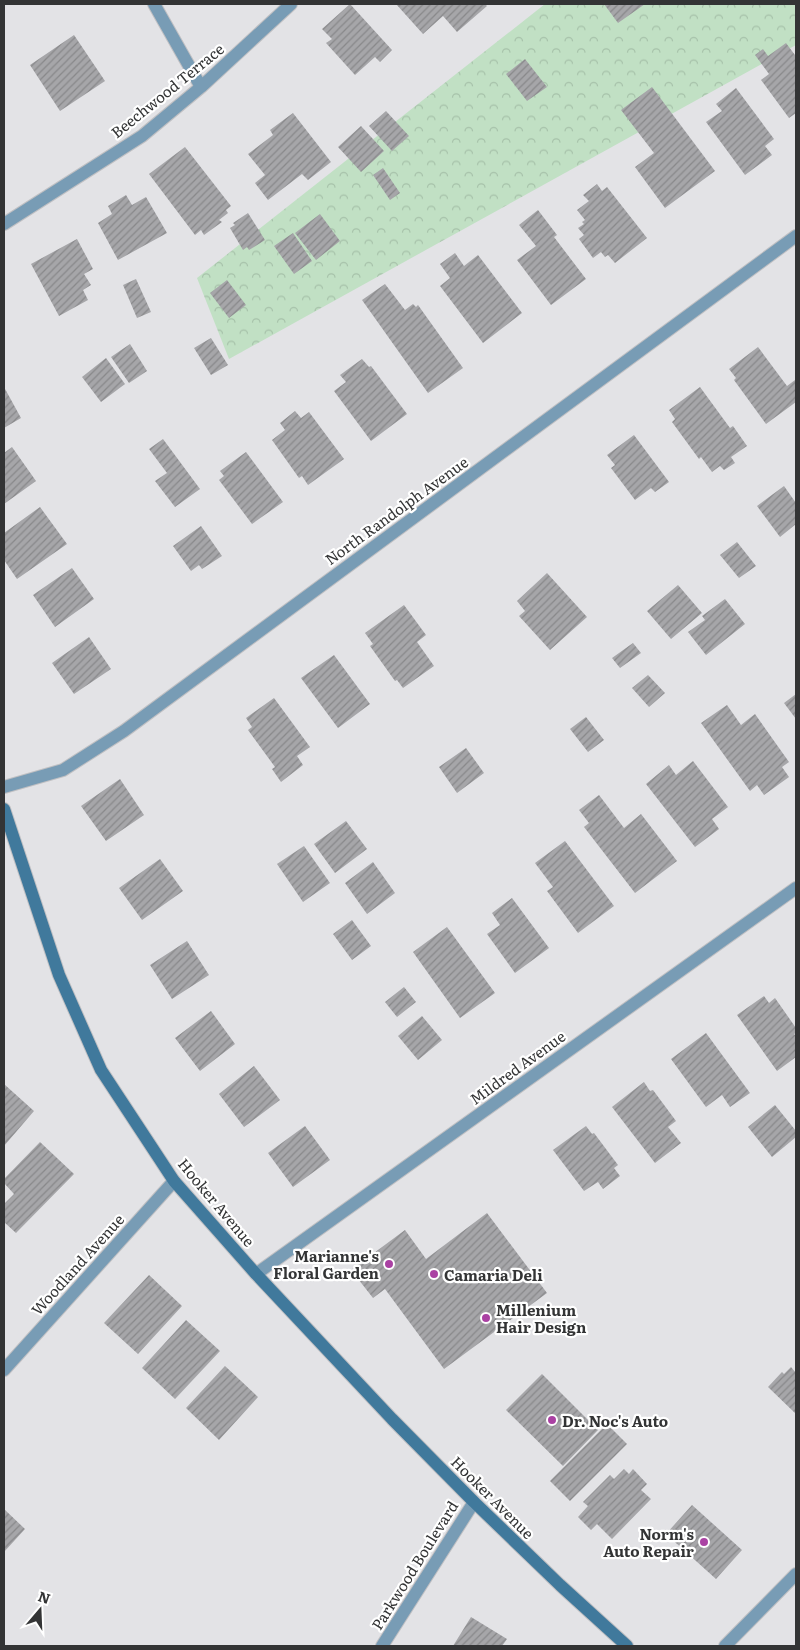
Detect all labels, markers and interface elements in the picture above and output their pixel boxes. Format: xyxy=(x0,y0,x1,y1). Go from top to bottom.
street label: Beechwood Terrace xyxy=(105,37,229,143)
street label: North Randolph Avenue xyxy=(320,450,473,570)
street label: Mildred Avenue xyxy=(464,1024,570,1110)
street label: Hooker Avenue xyxy=(173,1153,261,1251)
street label: Woodland Avenue xyxy=(25,1208,129,1320)
place label: Marianne's Floral Garden xyxy=(273,1244,380,1284)
marker: Marianne's Floral Garden xyxy=(383,1258,395,1270)
place label: Camaria Deli xyxy=(444,1263,543,1286)
marker: Camaria Deli xyxy=(428,1268,440,1280)
place label: Millenium Hair Design xyxy=(496,1298,587,1338)
marker: Millenium Hair Design xyxy=(480,1312,492,1324)
place label: Dr. Noc's Auto xyxy=(562,1409,668,1432)
marker: Dr. Noc's Auto xyxy=(546,1414,558,1426)
street label: Hooker Avenue xyxy=(446,1450,540,1544)
street label: Parkwood Boulevard xyxy=(365,1496,463,1634)
place label: Norm's Auto Repair xyxy=(603,1522,695,1562)
marker: Norm's Auto Repair xyxy=(698,1536,710,1548)
north arrow xyxy=(15,1585,65,1635)
text: N xyxy=(36,1585,54,1608)

